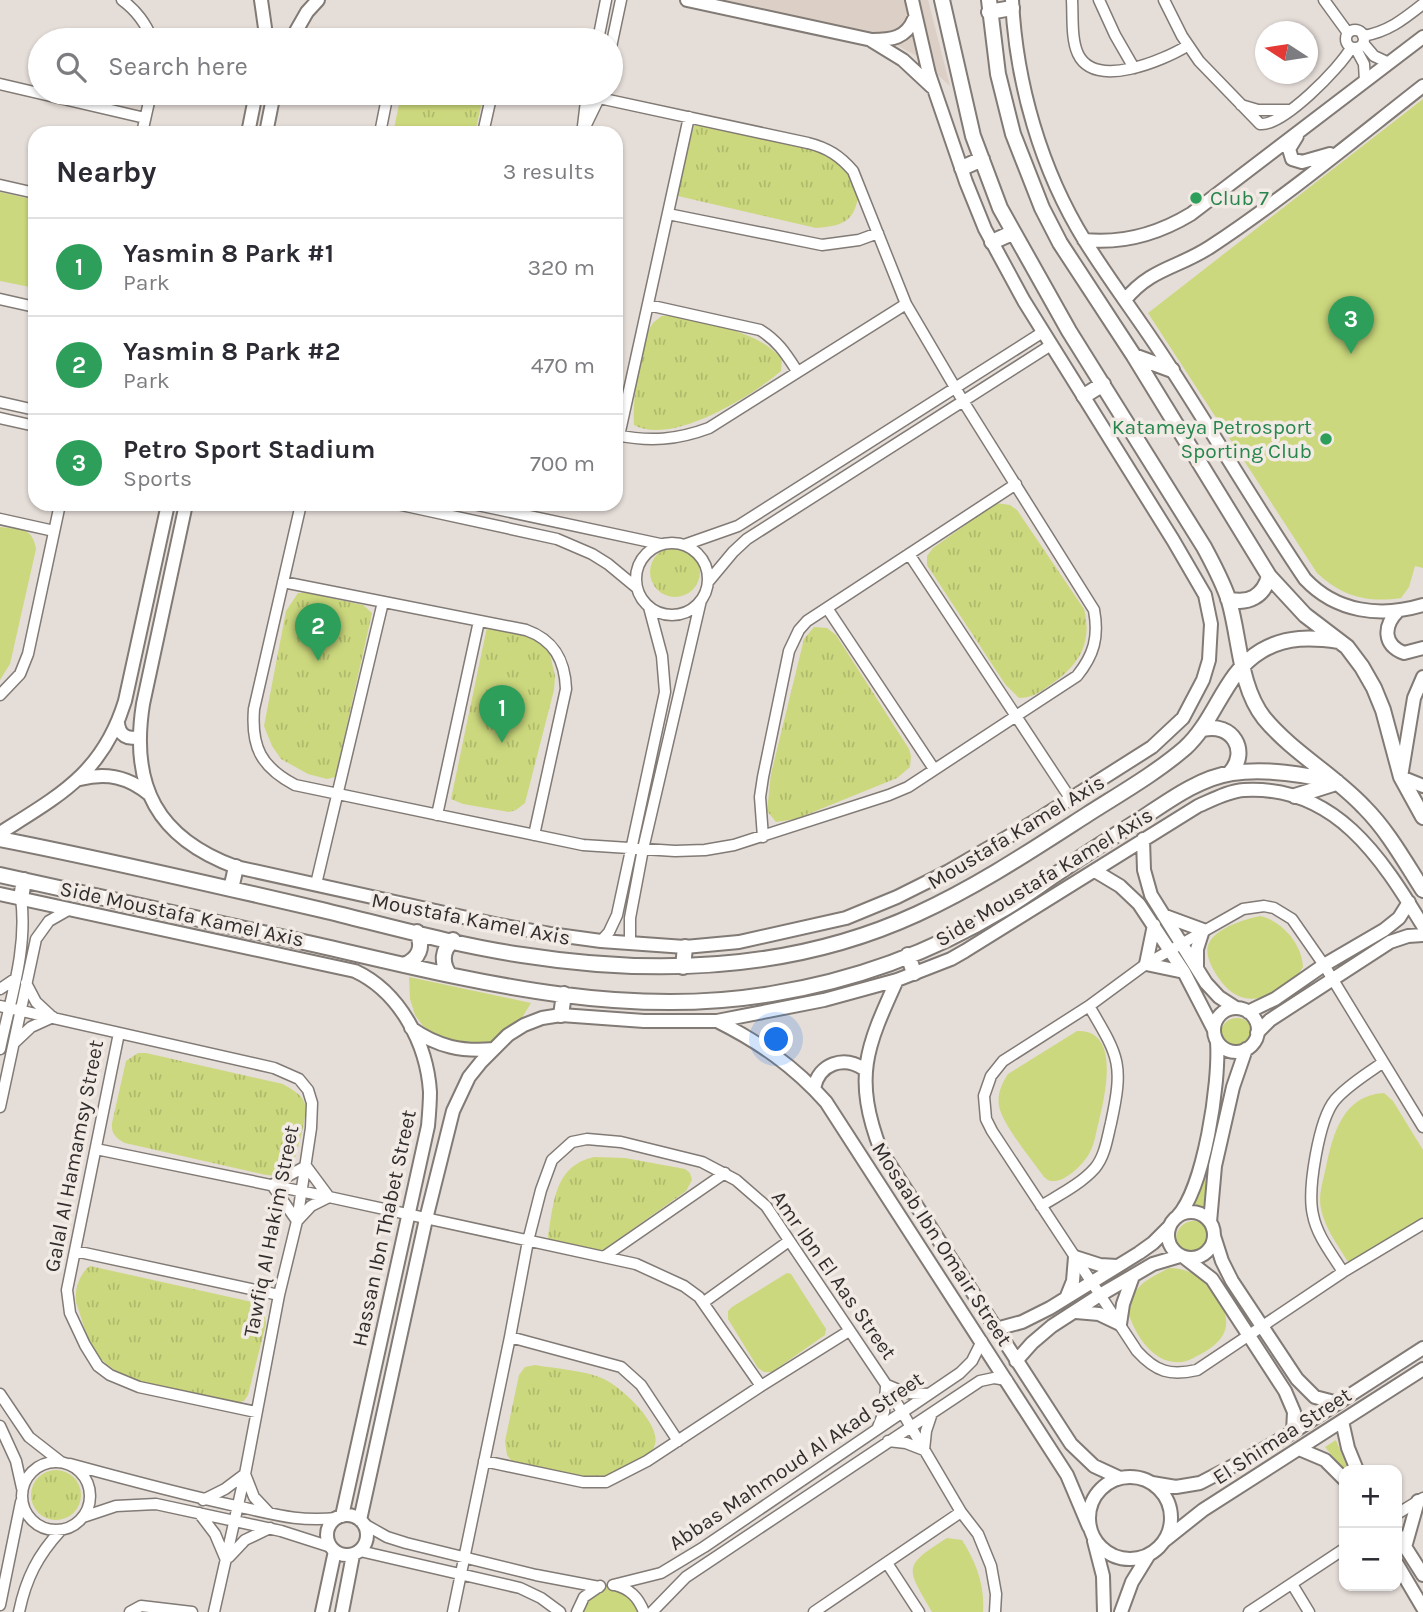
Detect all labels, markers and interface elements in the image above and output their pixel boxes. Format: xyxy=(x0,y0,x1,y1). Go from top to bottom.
north arrow xyxy=(1255,21,1318,84)
search box xyxy=(28,28,623,105)
icon: search xyxy=(52,48,90,86)
text: Search here xyxy=(108,51,248,82)
text: Nearby xyxy=(56,154,156,190)
text: 3 results xyxy=(503,158,595,185)
place label: Club 7 xyxy=(1210,186,1269,210)
marker: Club 7 xyxy=(1188,190,1204,206)
text: Yasmin 8 Park #1 xyxy=(123,238,334,269)
text: 1 xyxy=(75,254,83,281)
text: 320 m xyxy=(527,254,595,281)
text: Park xyxy=(123,269,170,296)
pin: 3 xyxy=(1328,296,1374,354)
text: Yasmin 8 Park #2 xyxy=(123,336,340,367)
text: 2 xyxy=(72,352,86,379)
text: 470 m xyxy=(531,352,595,379)
text: Park xyxy=(123,367,170,394)
place label: Katameya Petrosport Sporting Club xyxy=(1112,415,1312,463)
marker: Katameya Petrosport Sporting Club xyxy=(1318,431,1334,447)
text: Petro Sport Stadium xyxy=(123,434,375,465)
text: 3 xyxy=(72,450,86,477)
text: 700 m xyxy=(530,450,595,477)
text: Sports xyxy=(123,465,192,492)
pin: 2 xyxy=(295,603,341,661)
pin: 1 xyxy=(479,685,525,743)
street label: Moustafa Kamel Axis xyxy=(923,770,1109,894)
street label: Side Moustafa Kamel Axis xyxy=(931,803,1157,951)
street label: Side Moustafa Kamel Axis xyxy=(58,876,306,952)
street label: Moustafa Kamel Axis xyxy=(370,888,572,950)
your location xyxy=(759,1022,793,1056)
street label: Galal Al Hamamsy Street xyxy=(40,1038,108,1274)
street label: Hassan Ibn Thabet Street xyxy=(347,1107,421,1349)
street label: Tawfiq Al Hakim Street xyxy=(239,1123,303,1339)
street label: Mosaab Ibn Omair Street xyxy=(867,1138,1017,1350)
street label: Amr Ibn El Aas Street xyxy=(767,1186,901,1364)
street label: Abbas Mahmoud Al Akad Street xyxy=(664,1367,928,1555)
street label: El Shimaa Street xyxy=(1208,1382,1356,1490)
map controls xyxy=(1339,1465,1402,1591)
button: + xyxy=(1339,1465,1402,1528)
button: − xyxy=(1339,1528,1402,1591)

